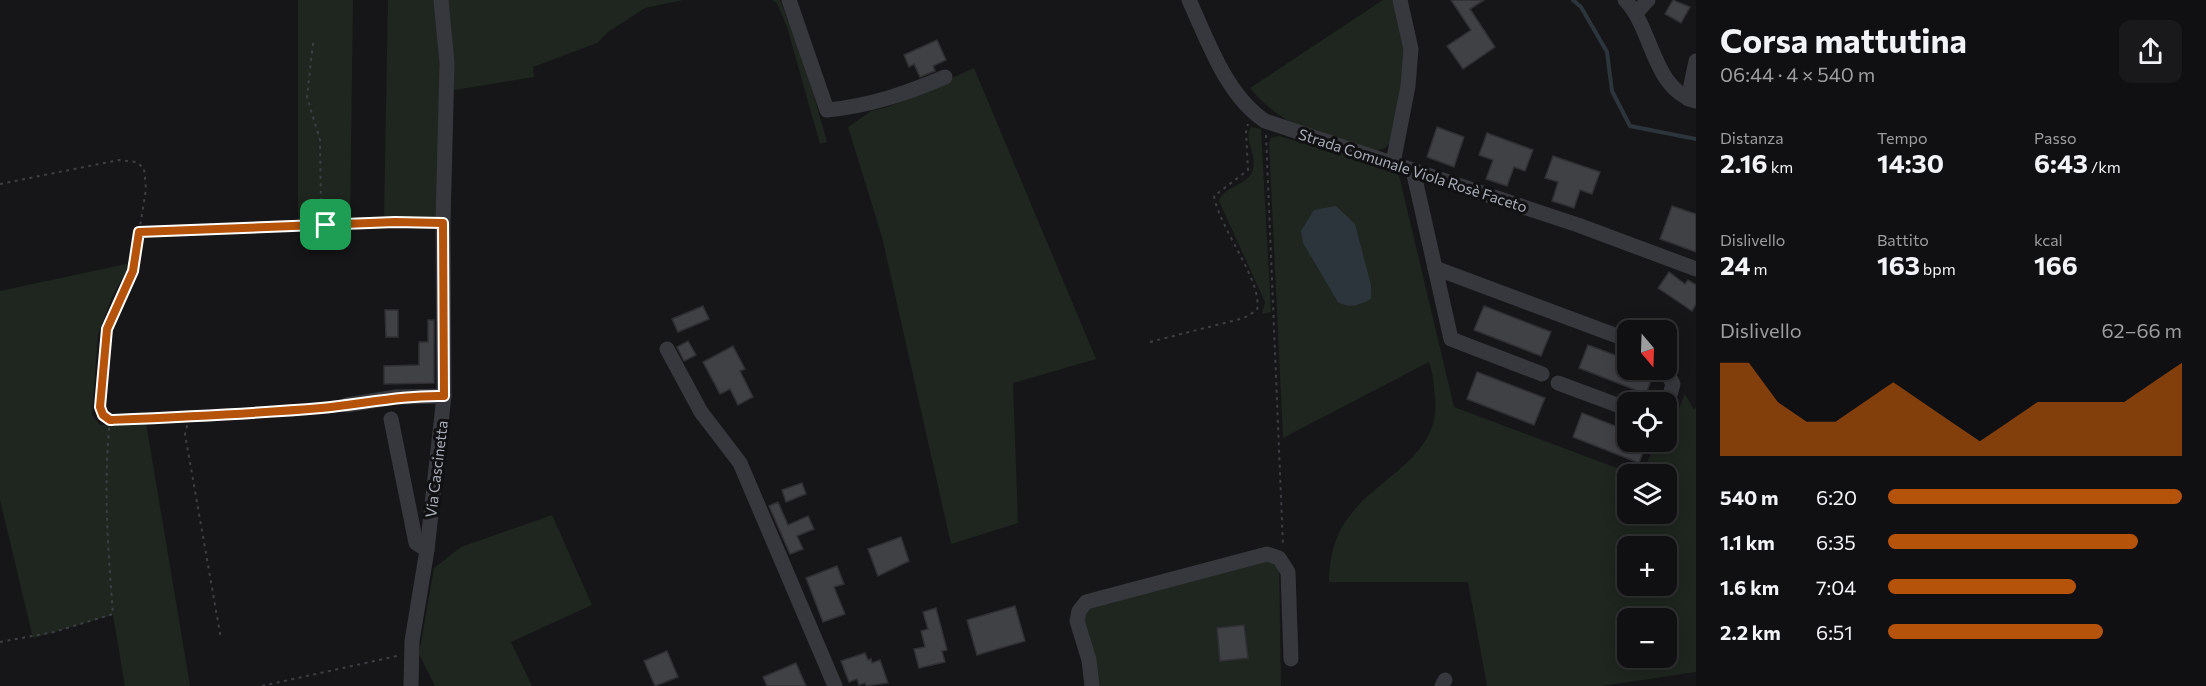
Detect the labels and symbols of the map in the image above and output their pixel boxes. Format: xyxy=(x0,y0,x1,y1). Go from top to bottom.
street label: Strada Comunale Viola Rosè Faceto xyxy=(1296,124,1530,216)
pin xyxy=(300,199,351,250)
north arrow xyxy=(1617,320,1677,380)
street label: Via Cascinetta xyxy=(421,419,451,519)

